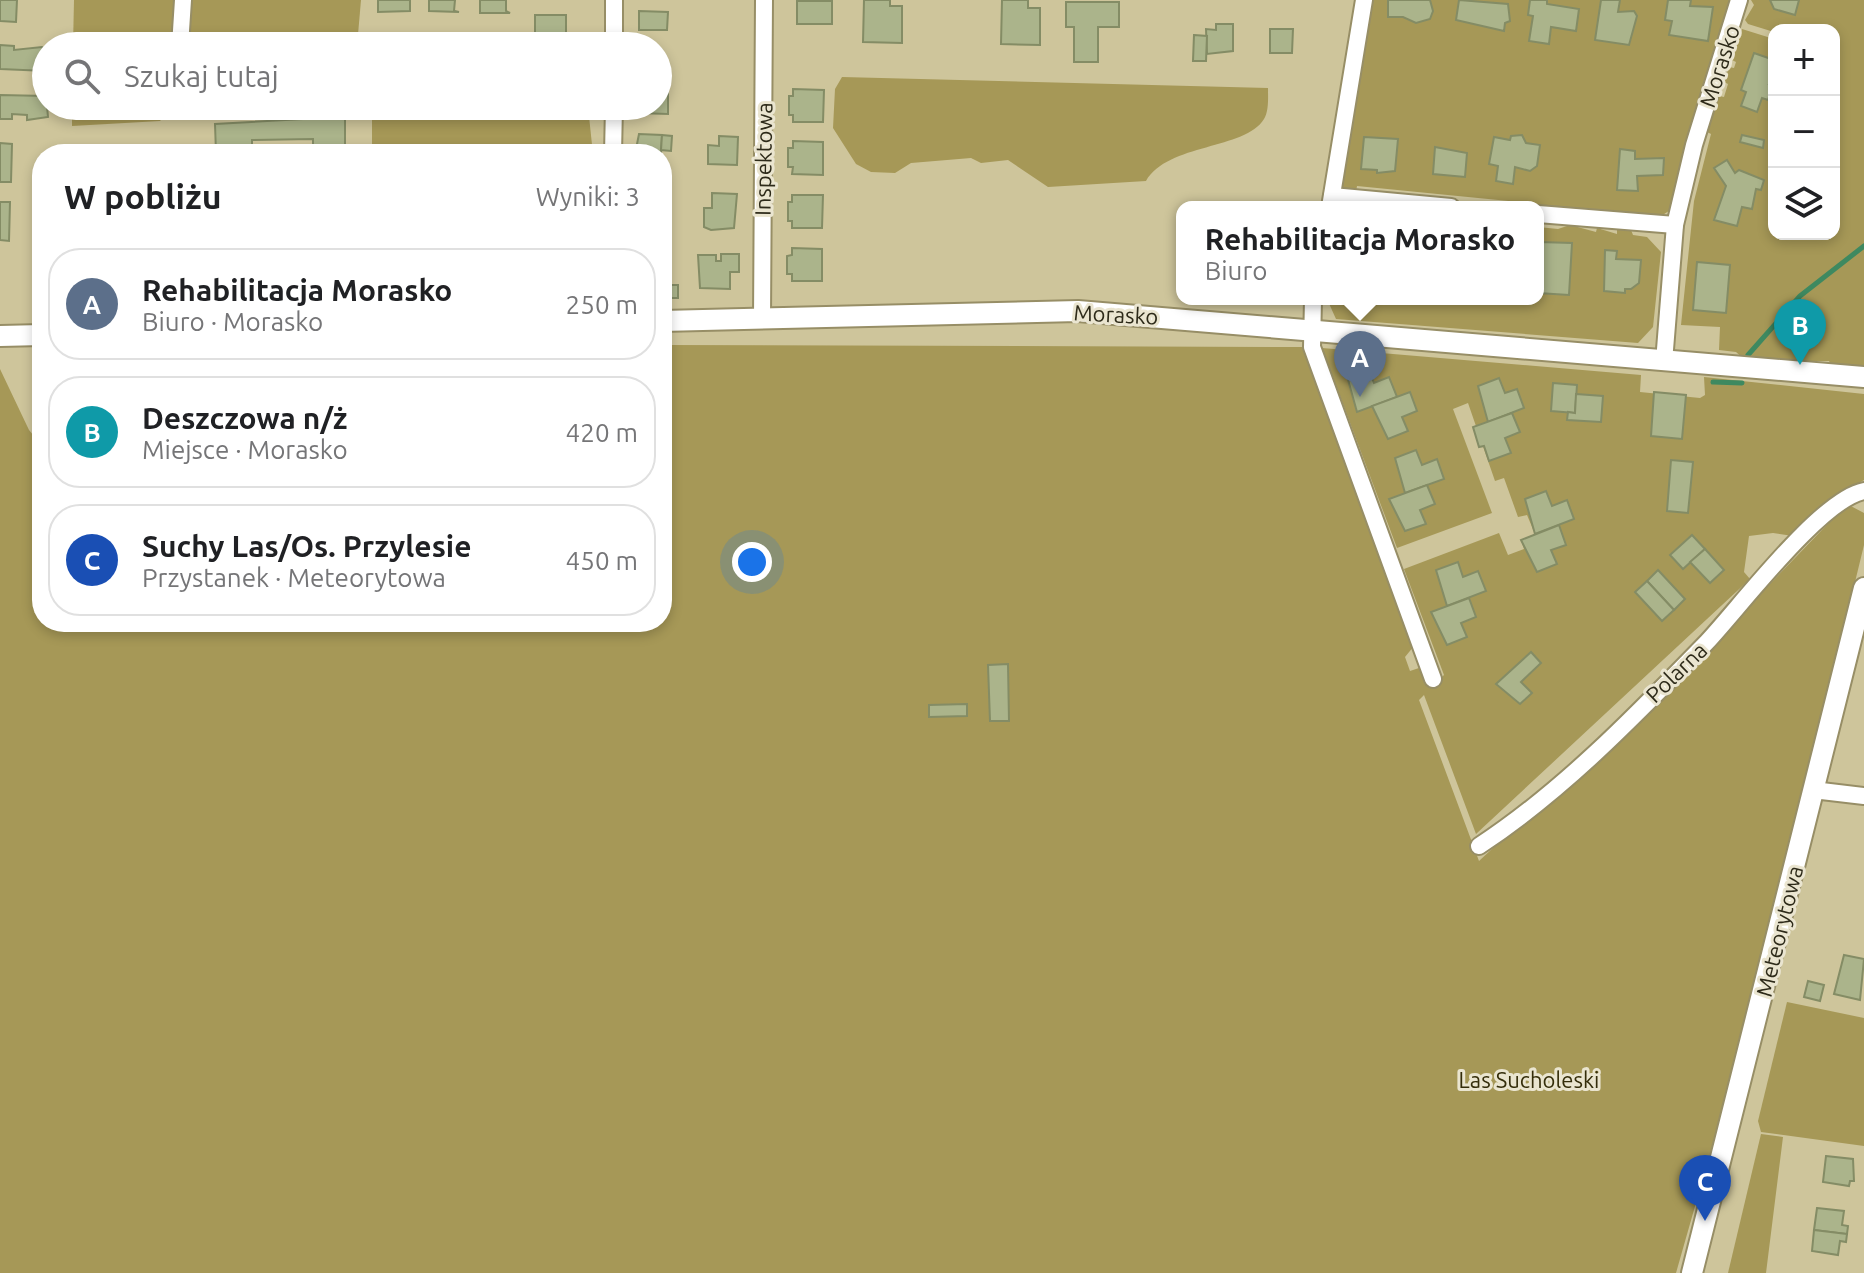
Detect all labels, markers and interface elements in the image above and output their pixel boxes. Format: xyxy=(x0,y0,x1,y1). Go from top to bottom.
street label: Morasko xyxy=(1694,22,1744,110)
map controls xyxy=(1768,24,1840,240)
button: + xyxy=(1768,24,1840,96)
search box xyxy=(32,32,672,120)
icon: search xyxy=(60,54,104,98)
text: Szukaj tutaj xyxy=(124,59,279,93)
button: − xyxy=(1768,96,1840,168)
street label: Inspektowa xyxy=(750,102,776,216)
button: layers xyxy=(1768,168,1840,240)
text: W pobliżu xyxy=(64,177,222,215)
text: Wyniki: 3 xyxy=(536,182,640,211)
popup xyxy=(1176,201,1544,305)
text: Rehabilitacja Morasko xyxy=(1205,222,1515,256)
text: Biuro xyxy=(1205,256,1268,285)
text: Rehabilitacja Morasko xyxy=(142,273,452,307)
text: A xyxy=(83,290,101,319)
text: 250 m xyxy=(566,290,638,319)
street label: Morasko xyxy=(1073,299,1159,329)
pin: B xyxy=(1774,299,1826,365)
text: Biuro · Morasko xyxy=(142,307,323,336)
pin: A xyxy=(1334,331,1386,397)
text: Deszczowa n/ż xyxy=(142,401,347,435)
text: B xyxy=(83,418,101,447)
text: 420 m xyxy=(566,418,638,447)
text: Miejsce · Morasko xyxy=(142,435,348,464)
text: Suchy Las/Os. Przylesie xyxy=(142,529,471,563)
your location xyxy=(732,542,772,582)
text: C xyxy=(84,546,100,575)
text: 450 m xyxy=(566,546,638,575)
text: Przystanek · Meteorytowa xyxy=(142,563,446,592)
street label: Polarna xyxy=(1640,637,1712,707)
street label: Meteorytowa xyxy=(1751,863,1807,999)
park label: Las Sucholeski xyxy=(1459,1067,1599,1092)
pin: C xyxy=(1679,1155,1731,1221)

